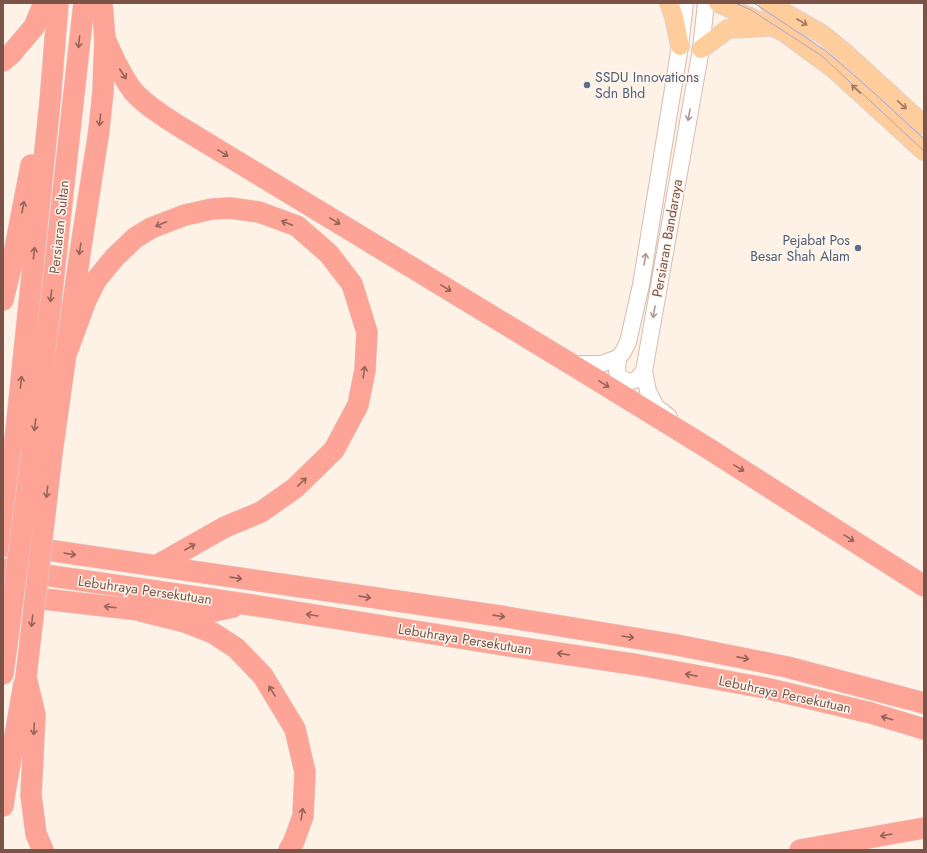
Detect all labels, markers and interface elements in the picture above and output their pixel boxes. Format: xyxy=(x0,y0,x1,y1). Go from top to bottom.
one-way arrow xyxy=(796,19,808,27)
one-way arrow xyxy=(76,35,83,48)
place label: SSDU Innovations Sdn Bhd xyxy=(595,67,699,103)
one-way arrow xyxy=(119,68,127,80)
marker: SSDU Innovations Sdn Bhd xyxy=(582,80,592,90)
one-way arrow xyxy=(851,85,861,94)
one-way arrow xyxy=(897,100,907,110)
one-way arrow xyxy=(685,108,693,121)
one-way arrow xyxy=(96,113,104,126)
one-way arrow xyxy=(217,150,229,158)
street label: Persiaran Bandaraya xyxy=(647,177,687,299)
street label: Persiaran Sultan xyxy=(44,179,74,275)
one-way arrow xyxy=(19,201,27,214)
one-way arrow xyxy=(329,217,341,225)
one-way arrow xyxy=(281,218,293,226)
one-way arrow xyxy=(156,220,168,228)
place label: Pejabat Pos Besar Shah Alam xyxy=(750,230,850,266)
one-way arrow xyxy=(76,242,84,255)
marker: Pejabat Pos Besar Shah Alam xyxy=(853,243,863,253)
one-way arrow xyxy=(30,247,38,260)
one-way arrow xyxy=(641,253,649,266)
one-way arrow xyxy=(440,284,452,292)
one-way arrow xyxy=(47,289,55,302)
one-way arrow xyxy=(650,305,658,318)
one-way arrow xyxy=(360,366,368,379)
one-way arrow xyxy=(17,376,24,389)
one-way arrow xyxy=(598,380,609,388)
one-way arrow xyxy=(31,418,39,431)
one-way arrow xyxy=(733,465,745,473)
one-way arrow xyxy=(297,477,307,487)
one-way arrow xyxy=(44,485,51,498)
one-way arrow xyxy=(843,534,854,542)
one-way arrow xyxy=(184,543,196,551)
one-way arrow xyxy=(63,550,76,558)
street label: Lebuhraya Persekutuan xyxy=(77,571,213,609)
one-way arrow xyxy=(229,574,242,582)
one-way arrow xyxy=(358,593,371,601)
one-way arrow xyxy=(104,603,117,611)
one-way arrow xyxy=(306,610,319,618)
one-way arrow xyxy=(492,612,505,620)
one-way arrow xyxy=(28,614,36,627)
street label: Lebuhraya Persekutuan xyxy=(397,619,533,659)
one-way arrow xyxy=(621,633,634,641)
one-way arrow xyxy=(557,650,570,658)
one-way arrow xyxy=(736,654,749,662)
one-way arrow xyxy=(685,670,698,678)
street label: Lebuhraya Persekutuan xyxy=(717,670,853,718)
one-way arrow xyxy=(268,686,276,697)
one-way arrow xyxy=(880,714,893,721)
one-way arrow xyxy=(31,722,38,735)
one-way arrow xyxy=(298,807,306,820)
one-way arrow xyxy=(879,831,892,839)

